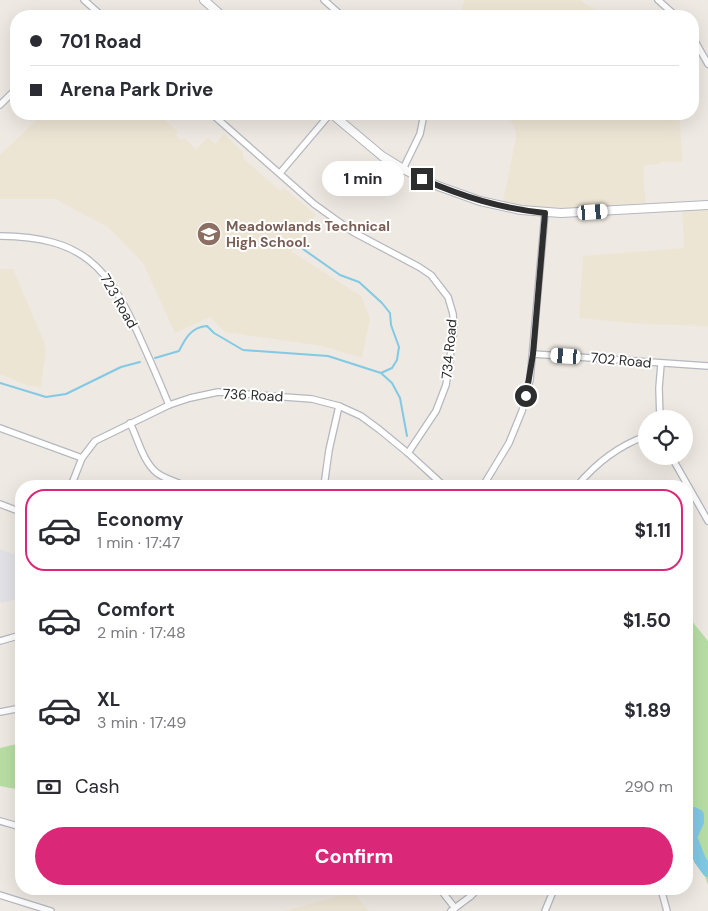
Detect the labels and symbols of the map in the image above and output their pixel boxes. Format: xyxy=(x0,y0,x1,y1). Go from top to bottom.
callout: 1 min xyxy=(322,162,404,196)
route end xyxy=(411,168,433,190)
car xyxy=(577,203,608,221)
place label: Meadowlands Technical High School. xyxy=(226,217,390,251)
school or university icon: Meadowlands Technical High School. xyxy=(196,221,222,247)
street label: 723 Road xyxy=(96,271,142,331)
street label: 734 Road xyxy=(437,318,461,380)
car xyxy=(550,347,581,365)
street label: 702 Road xyxy=(590,348,652,372)
street label: 736 Road xyxy=(222,384,284,406)
route start xyxy=(515,385,537,407)

